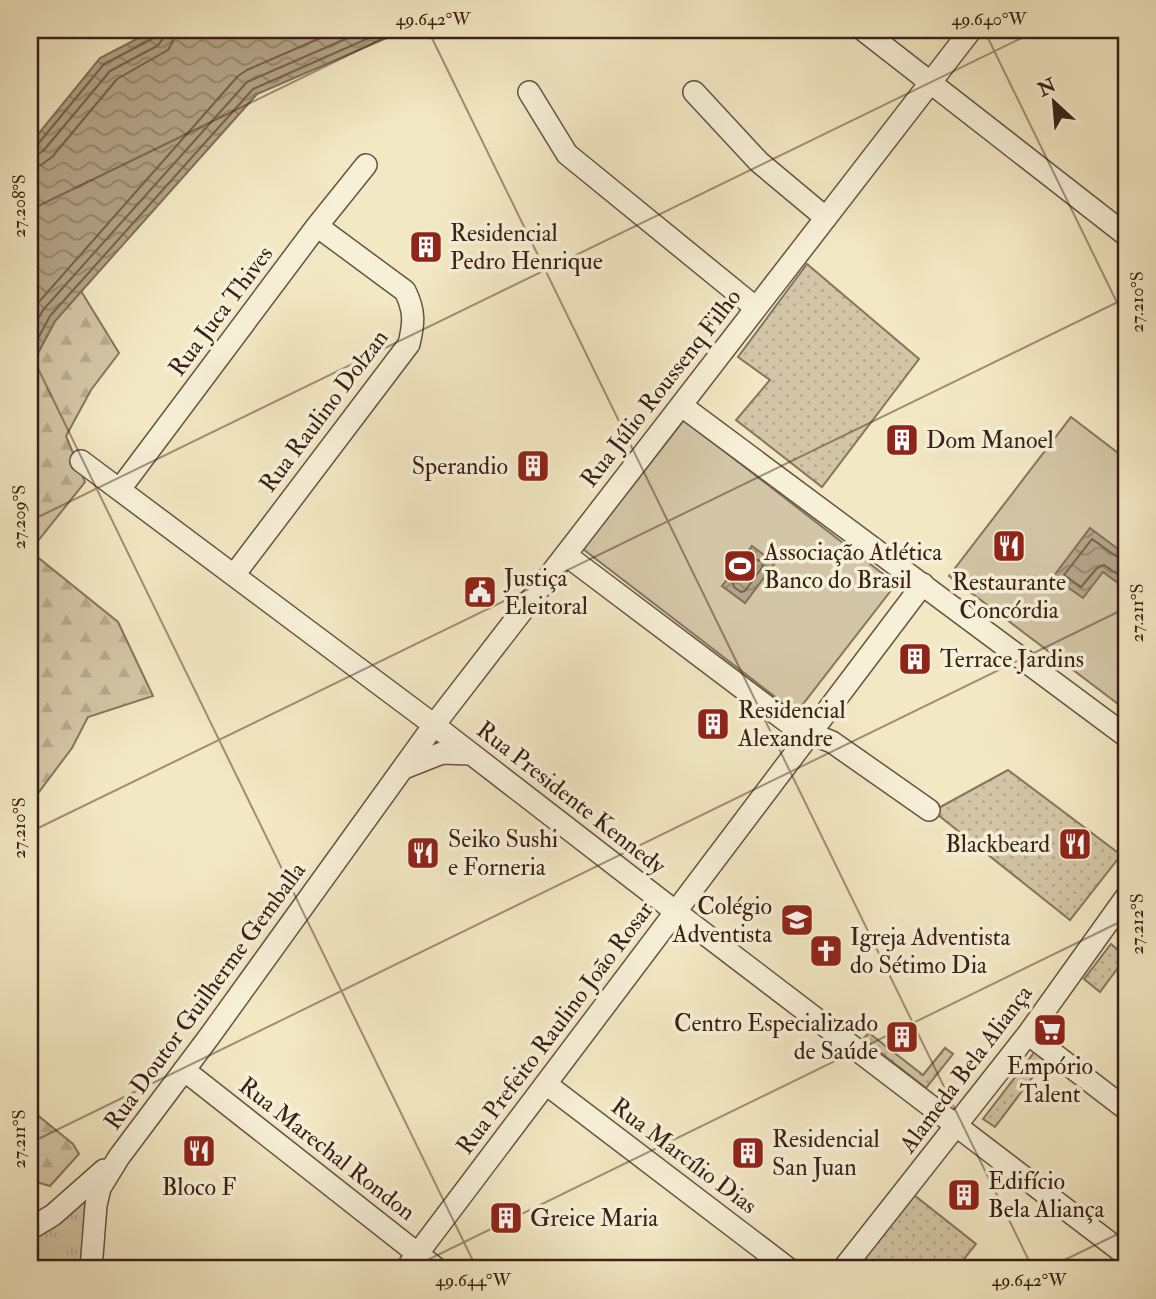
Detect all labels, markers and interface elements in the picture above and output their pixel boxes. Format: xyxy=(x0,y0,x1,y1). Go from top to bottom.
text: 49.642°W xyxy=(396,8,471,31)
text: 49.640°W xyxy=(951,8,1027,31)
north arrow xyxy=(1020,66,1090,136)
text: N xyxy=(1033,73,1061,103)
text: 27.208°S xyxy=(8,174,31,238)
place label: Residencial Pedro Henrique xyxy=(450,218,603,277)
building icon: Residencial Pedro Henrique xyxy=(407,228,445,266)
street label: Rua Juca Thives xyxy=(162,240,280,382)
text: 27.210°S xyxy=(1126,271,1149,333)
street label: Rua Júlio Roussenq Filho xyxy=(574,282,748,494)
street label: Rua Raulino Dolzan xyxy=(253,323,395,499)
building icon: Dom Manoel xyxy=(883,421,921,459)
place label: Dom Manoel xyxy=(926,425,1054,456)
building icon: Sperandio xyxy=(514,447,552,485)
place label: Sperandio xyxy=(412,451,508,482)
text: 27.209°S xyxy=(8,485,31,549)
restaurant icon: Restaurante Concórdia xyxy=(990,527,1028,565)
place label: Associação Atlética Banco do Brasil xyxy=(763,537,943,596)
sports icon: Associação Atlética Banco do Brasil xyxy=(721,547,759,585)
place label: Justiça Eleitoral xyxy=(503,563,588,622)
place label: Restaurante Concórdia xyxy=(952,567,1066,626)
public building icon: Justiça Eleitoral xyxy=(461,573,499,611)
text: 27.211°S xyxy=(1126,584,1149,642)
building icon: Terrace Jardins xyxy=(896,640,934,678)
place label: Terrace Jardins xyxy=(940,644,1084,675)
place label: Residencial Alexandre xyxy=(737,695,846,754)
building icon: Residencial Alexandre xyxy=(694,705,732,743)
street label: Rua Presidente Kennedy xyxy=(470,714,672,882)
text: 27.210°S xyxy=(8,797,31,859)
place label: Seiko Sushi e Forneria xyxy=(448,824,558,883)
restaurant icon: Blackbeard xyxy=(1056,825,1094,863)
place label: Blackbeard xyxy=(945,829,1050,860)
restaurant icon: Seiko Sushi e Forneria xyxy=(404,834,442,872)
street label: Rua Doutor Guilherme Gemballa xyxy=(97,855,313,1136)
place label: Colégio Adventista xyxy=(672,891,773,950)
text: 27.212°S xyxy=(1126,893,1149,955)
street label: Rua Prefeito Raulino João Rosar xyxy=(450,895,660,1161)
school or university icon: Colégio Adventista xyxy=(778,901,816,939)
place label: Igreja Adventista do Sétimo Dia xyxy=(850,922,1012,981)
church icon: Igreja Adventista do Sétimo Dia xyxy=(807,932,845,970)
street label: Alameda Bela Aliança xyxy=(892,978,1040,1160)
place label: Centro Especializado de Saúde xyxy=(674,1008,878,1067)
supermarket icon: Empório Talent xyxy=(1031,1011,1069,1049)
building icon: Centro Especializado de Saúde xyxy=(883,1018,921,1056)
place label: Empório Talent xyxy=(1007,1051,1093,1110)
street label: Rua Marechal Rondon xyxy=(232,1070,422,1228)
street label: Rua Marcílio Dias xyxy=(605,1091,763,1221)
text: 27.211°S xyxy=(8,1110,31,1168)
place label: Residencial San Juan xyxy=(772,1124,880,1183)
restaurant icon: Bloco F xyxy=(180,1132,218,1170)
building icon: Residencial San Juan xyxy=(729,1134,767,1172)
place label: Edifício Bela Aliança xyxy=(988,1166,1105,1225)
place label: Bloco F xyxy=(162,1172,236,1203)
building icon: Edifício Bela Aliança xyxy=(945,1176,983,1214)
building icon: Greice Maria xyxy=(487,1199,525,1237)
place label: Greice Maria xyxy=(530,1203,659,1234)
text: 49.644°W xyxy=(435,1269,511,1292)
text: 49.642°W xyxy=(992,1269,1067,1292)

